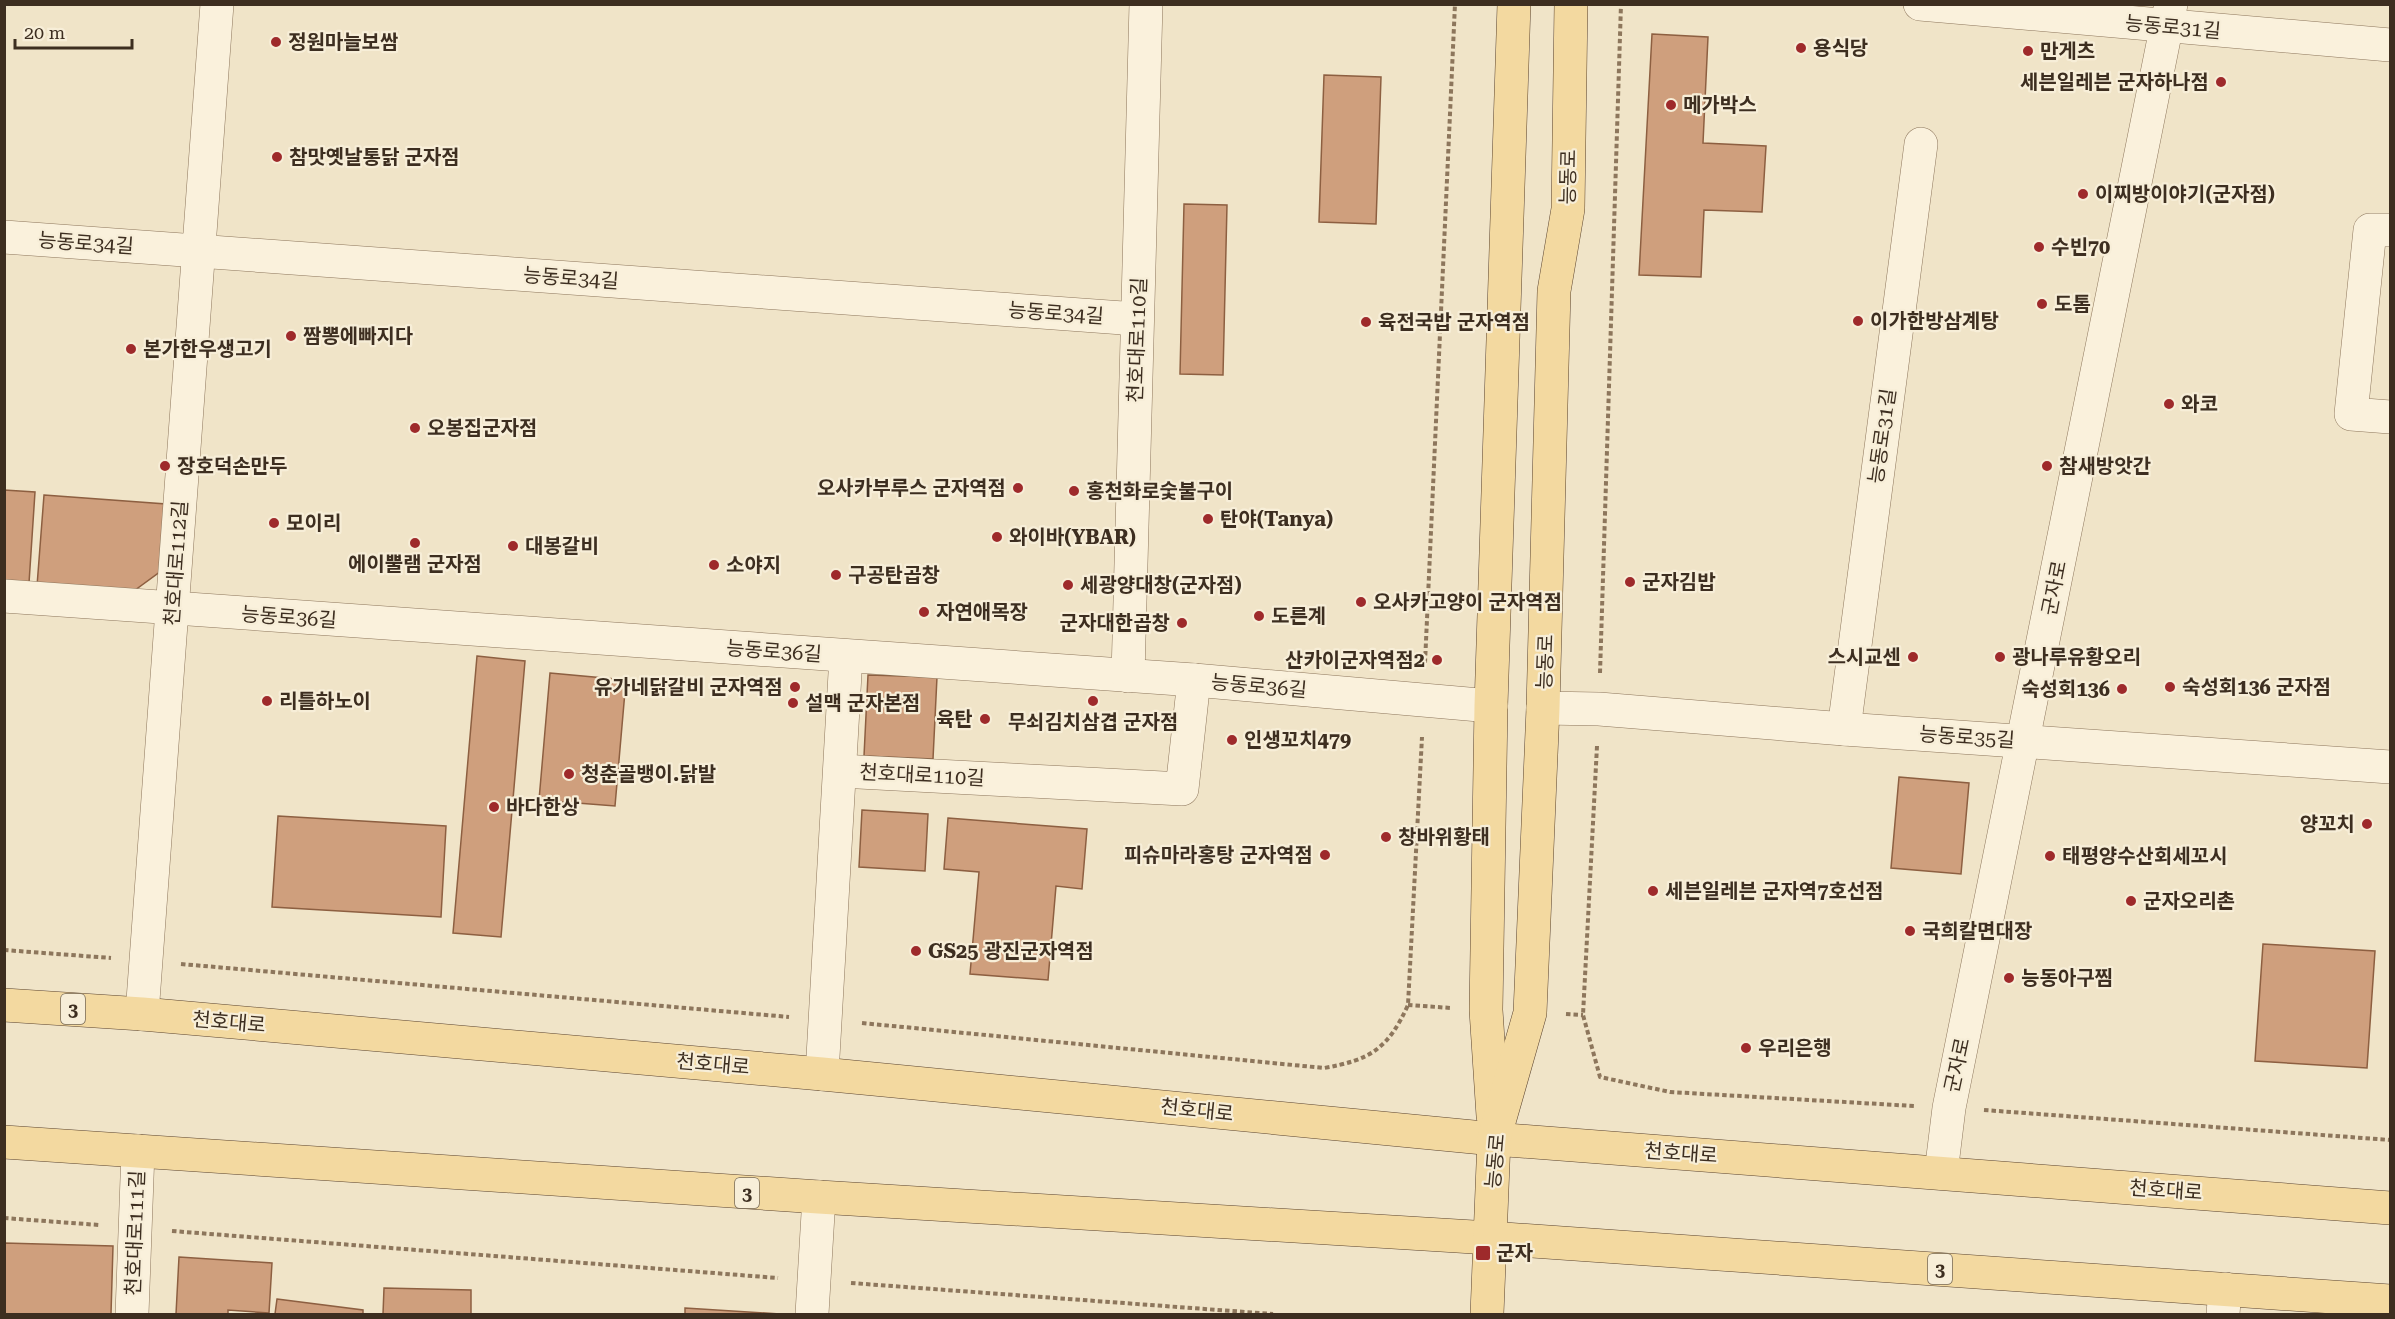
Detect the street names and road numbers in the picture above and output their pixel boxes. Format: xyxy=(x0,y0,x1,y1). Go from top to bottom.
street label: 능동로31길 xyxy=(2124,11,2222,43)
street label: 능동로 xyxy=(1556,149,1580,205)
street label: 능동로34길 xyxy=(37,228,135,258)
street label: 능동로34길 xyxy=(522,263,620,293)
street label: 천호대로110길 xyxy=(1123,277,1151,403)
street label: 능동로34길 xyxy=(1007,298,1105,328)
street label: 능동로31길 xyxy=(1863,387,1901,485)
street label: 천호대로112길 xyxy=(160,500,192,626)
street label: 군자로 xyxy=(2037,559,2071,617)
street label: 능동로36길 xyxy=(240,602,338,632)
street label: 능동로 xyxy=(1532,634,1558,690)
street label: 능동로36길 xyxy=(725,636,823,666)
street label: 능동로36길 xyxy=(1210,670,1308,702)
street label: 능동로35길 xyxy=(1918,722,2016,752)
street label: 천호대로110길 xyxy=(859,760,985,790)
road number: 3 xyxy=(61,994,85,1024)
street label: 천호대로 xyxy=(191,1007,267,1037)
street label: 군자로 xyxy=(1940,1036,1974,1094)
street label: 천호대로 xyxy=(675,1049,751,1079)
street label: 천호대로 xyxy=(1159,1094,1235,1126)
street label: 능동로 xyxy=(1481,1132,1509,1190)
street label: 천호대로 xyxy=(1643,1138,1719,1168)
street label: 천호대로111길 xyxy=(121,1170,149,1296)
street label: 천호대로 xyxy=(2128,1175,2204,1205)
road number: 3 xyxy=(735,1178,759,1208)
road number: 3 xyxy=(1928,1254,1952,1284)

